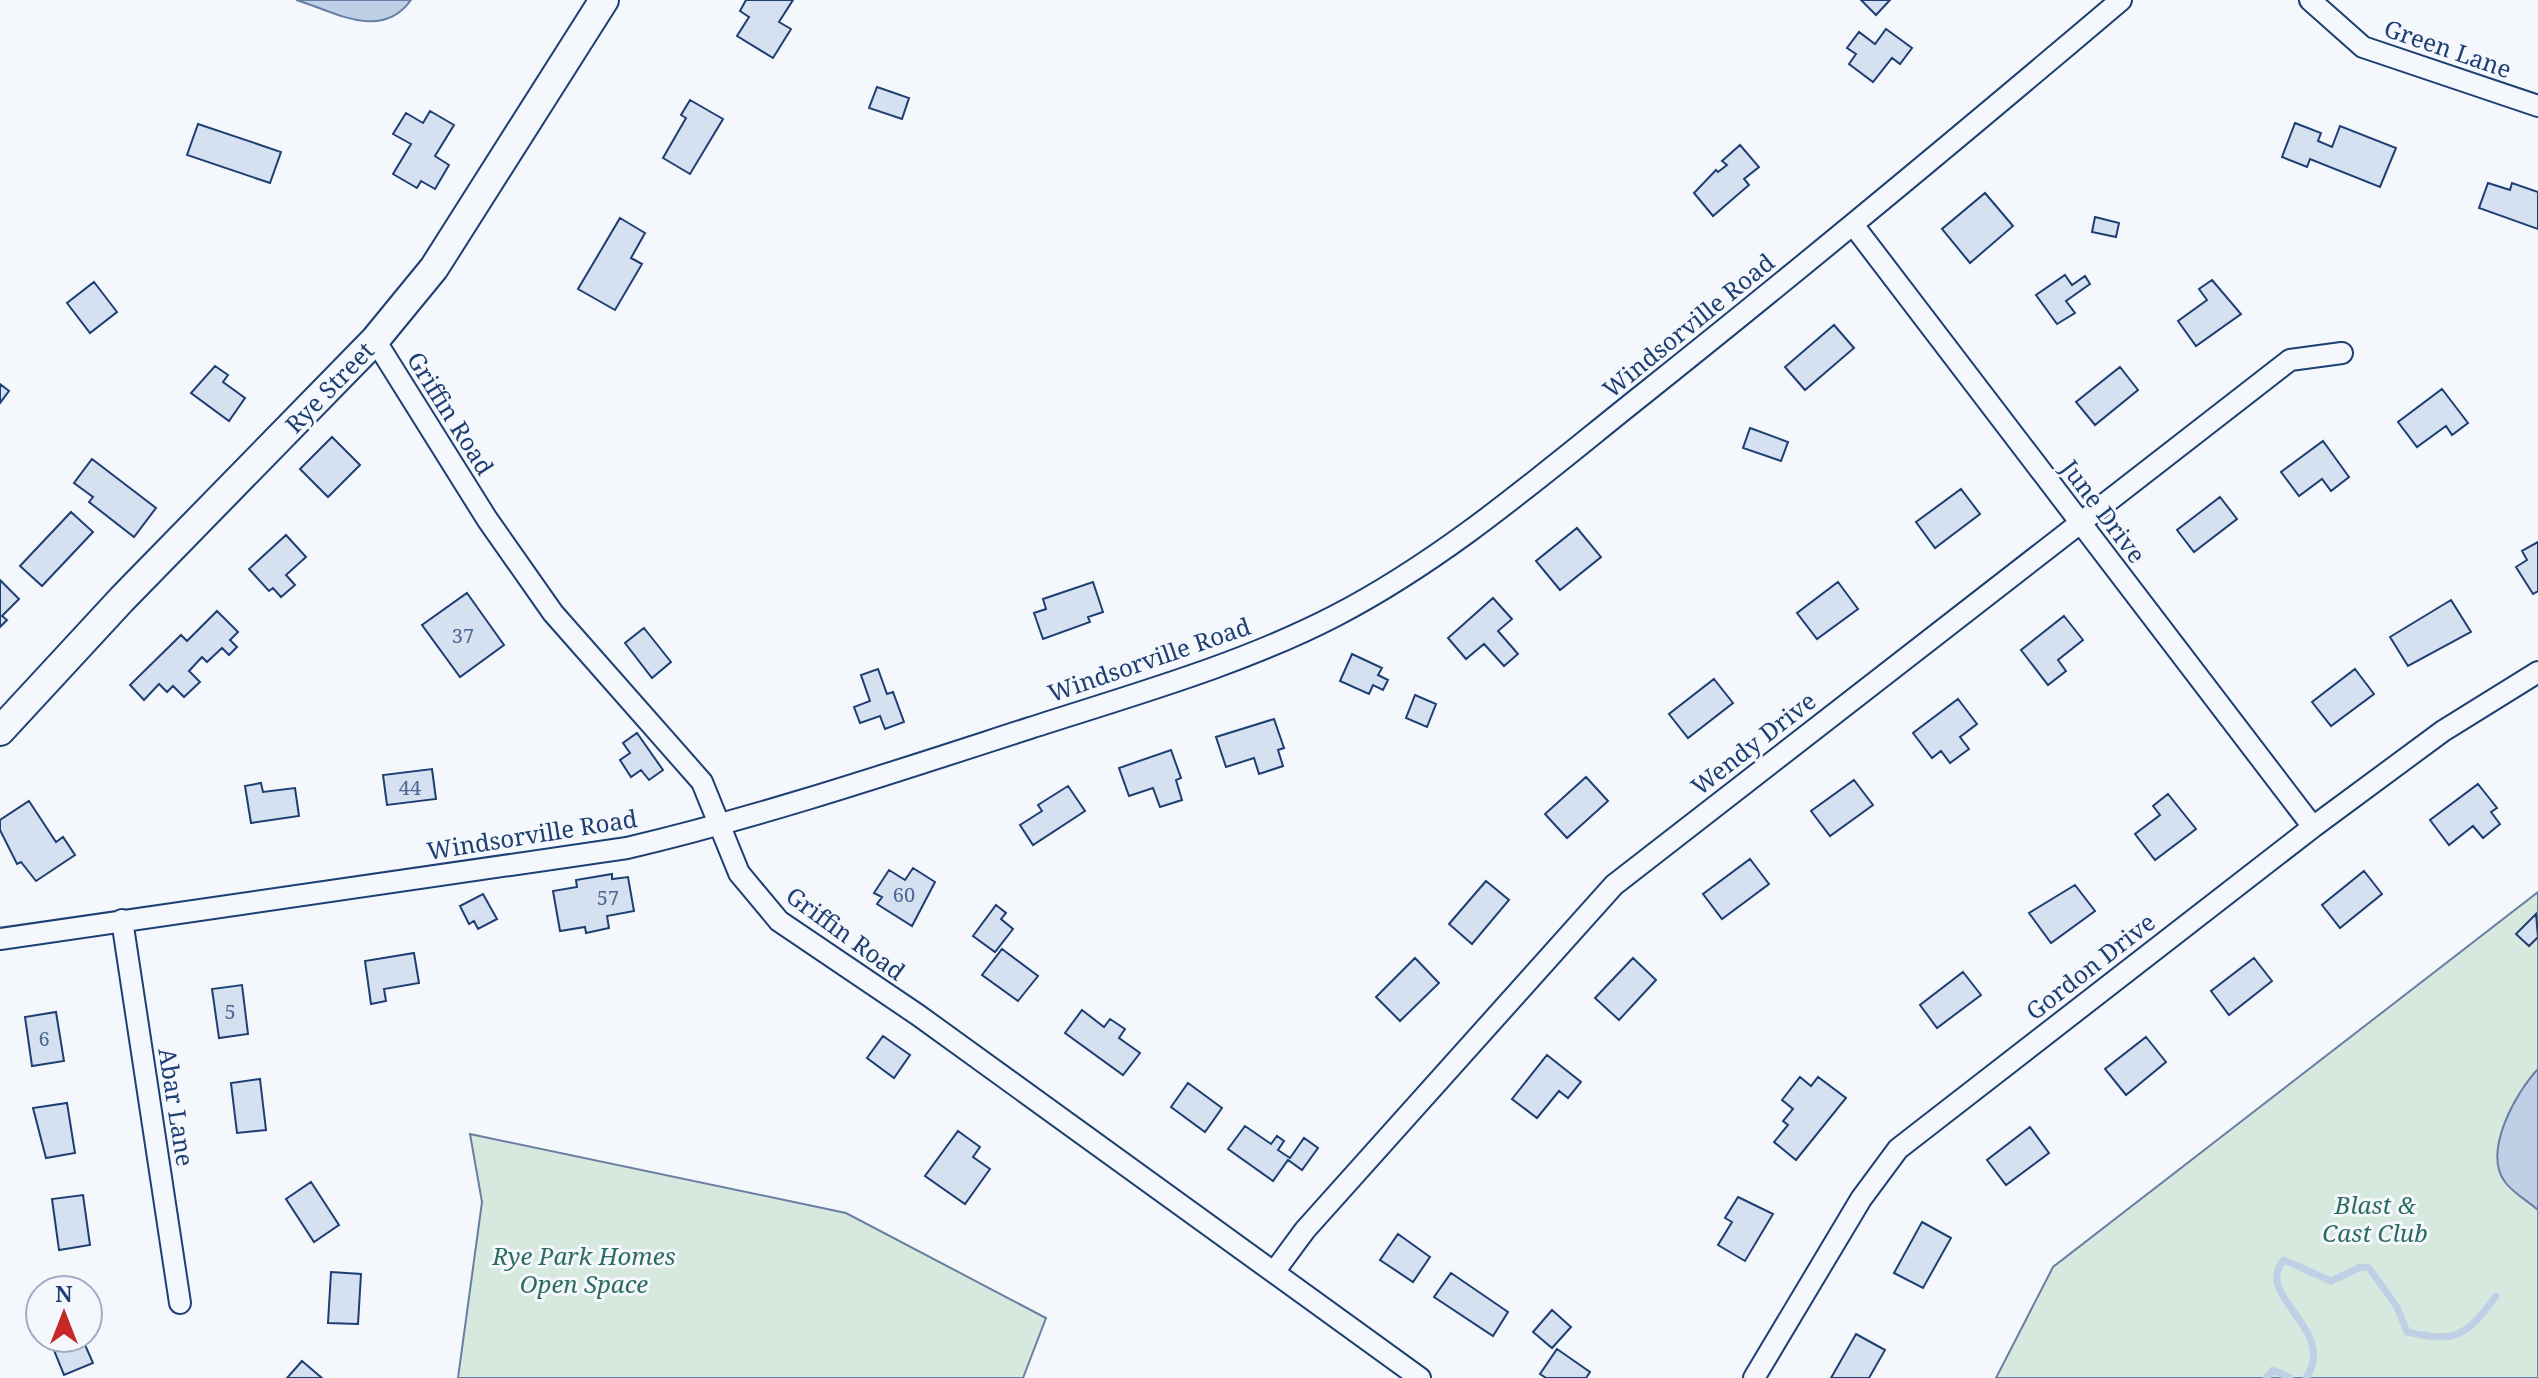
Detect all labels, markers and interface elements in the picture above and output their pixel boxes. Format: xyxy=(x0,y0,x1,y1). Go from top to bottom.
street label: Green Lane xyxy=(2380,11,2516,85)
street label: Windsorville Road xyxy=(1595,245,1781,405)
street label: Rye Street xyxy=(277,334,381,440)
street label: Griffin Road xyxy=(400,345,502,481)
street label: June Drive xyxy=(2054,452,2154,569)
street label: Windsorville Road xyxy=(1043,609,1255,709)
house number: 37 xyxy=(452,622,474,649)
street label: Wendy Drive xyxy=(1684,684,1822,802)
house number: 44 xyxy=(399,774,421,801)
street label: Windsorville Road xyxy=(425,801,640,867)
street label: Griffin Road xyxy=(780,879,912,988)
house number: 60 xyxy=(893,881,915,908)
house number: 57 xyxy=(597,884,619,911)
street label: Gordon Drive xyxy=(2018,905,2162,1027)
house number: 5 xyxy=(224,998,236,1025)
house number: 6 xyxy=(38,1025,50,1052)
street label: Abar Lane xyxy=(151,1045,203,1169)
park label: Blast & Cast Club xyxy=(2322,1188,2428,1249)
park label: Rye Park Homes Open Space xyxy=(491,1239,676,1300)
north arrow xyxy=(24,1274,104,1354)
text: N xyxy=(55,1278,73,1308)

